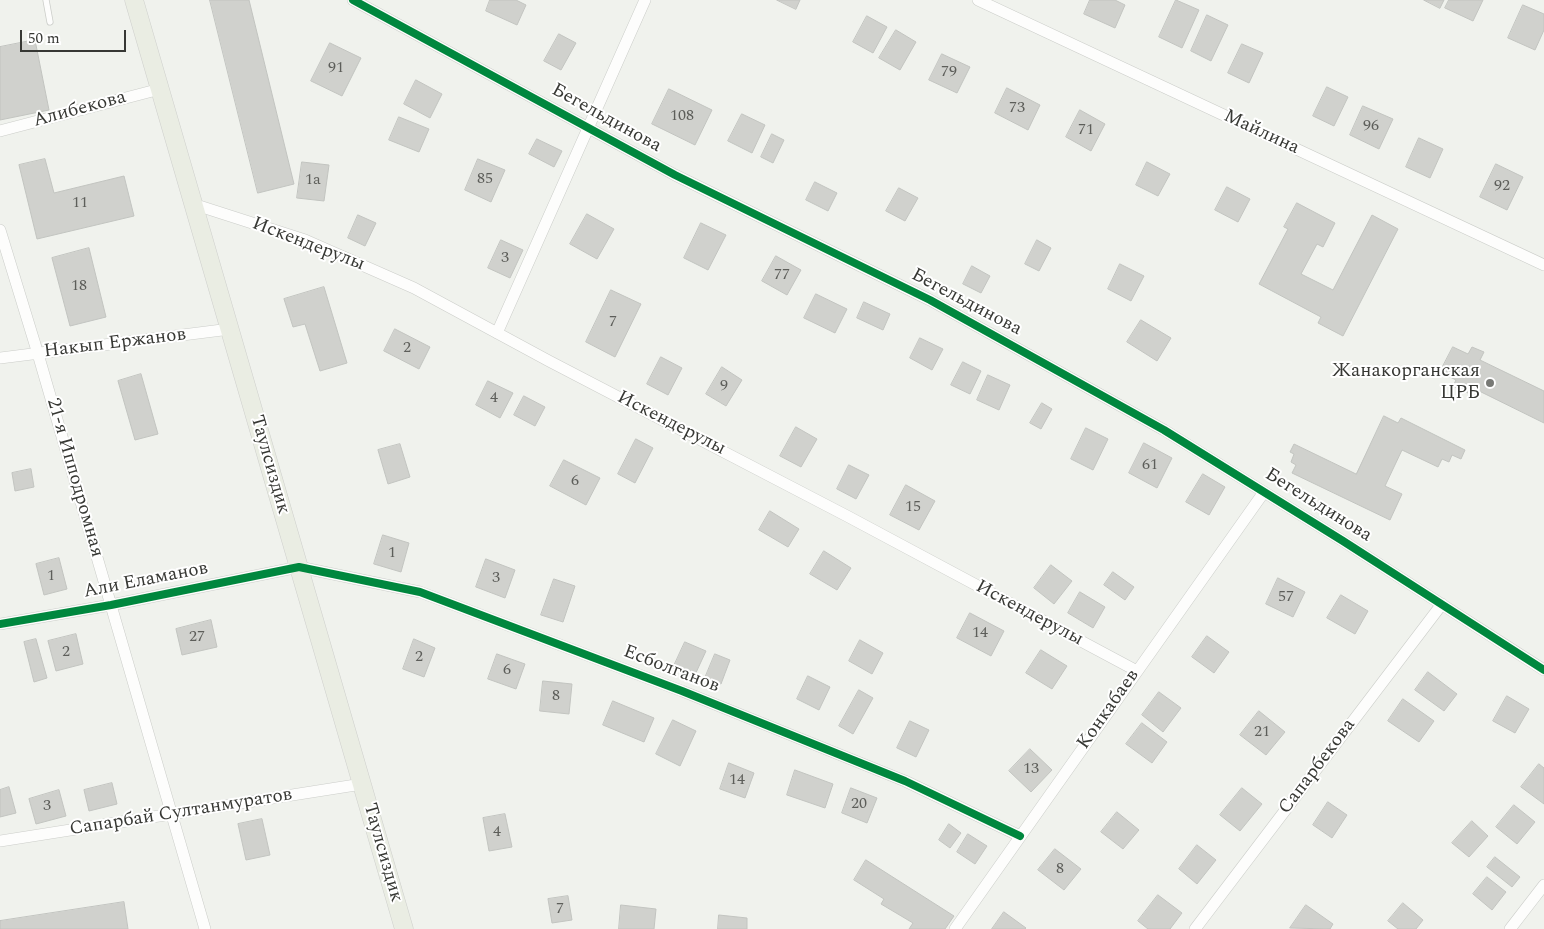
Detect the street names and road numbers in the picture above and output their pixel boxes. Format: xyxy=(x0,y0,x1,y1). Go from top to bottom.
street label: Бегельдинова xyxy=(547,79,665,159)
street label: Алибекова xyxy=(31,87,129,133)
street label: Майлина xyxy=(1219,106,1303,160)
street label: Искендерулы xyxy=(248,213,368,277)
street label: Бегельдинова xyxy=(907,264,1025,342)
street label: Накып Ержанов xyxy=(43,324,187,364)
street label: Искендерулы xyxy=(613,387,729,461)
street label: 21-я Ипподромная xyxy=(40,396,108,560)
street label: Таулсиздик xyxy=(244,413,294,517)
street label: Бегельдинова xyxy=(1260,464,1376,548)
street label: Али Еламанов xyxy=(82,558,210,604)
street label: Искендерулы xyxy=(971,576,1087,652)
street label: Есболганов xyxy=(620,641,722,699)
street label: Конкабаев xyxy=(1073,665,1145,755)
street label: Сапарбекова xyxy=(1275,715,1361,819)
street label: Сапарбай Султанмуратов xyxy=(68,784,294,842)
street label: Таулсиздик xyxy=(357,801,407,905)

